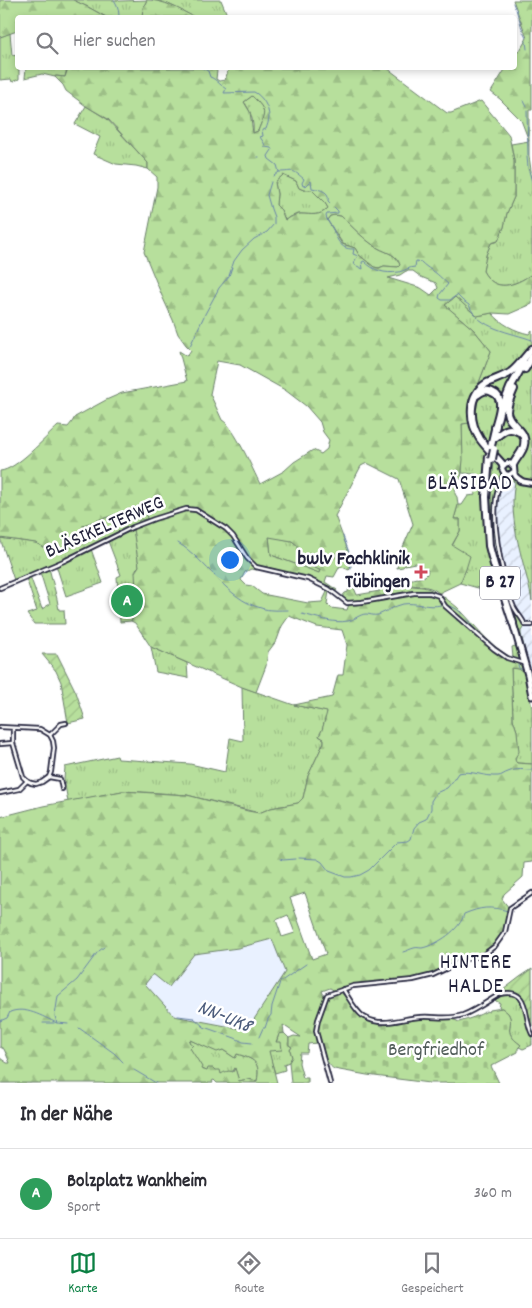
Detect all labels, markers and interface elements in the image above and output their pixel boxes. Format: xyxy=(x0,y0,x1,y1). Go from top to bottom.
search box xyxy=(15,15,517,70)
icon: search xyxy=(33,29,61,57)
text: Hier suchen xyxy=(73,29,156,56)
district label: BLÄSIBAD xyxy=(427,470,513,500)
street label: BLÄSIKELTERWEG xyxy=(41,489,169,567)
place label: bwlv Fachklinik Tübingen xyxy=(298,546,410,597)
your location xyxy=(217,547,243,573)
marker: bwlv Fachklinik Tübingen xyxy=(414,565,428,579)
road number: B 27 xyxy=(480,566,520,600)
pin: A xyxy=(111,582,143,620)
district label: HINTERE HALDE xyxy=(440,949,512,1003)
water label: NN-UK8 xyxy=(192,994,258,1043)
park label: Bergfriedhof xyxy=(388,1037,485,1065)
text: In der Nähe xyxy=(20,1101,112,1131)
text: Bolzplatz Wankheim xyxy=(67,1169,207,1196)
text: A xyxy=(32,1182,40,1205)
text: 360 m xyxy=(474,1182,512,1205)
text: Sport xyxy=(67,1196,100,1219)
tab: Karte xyxy=(68,1249,98,1299)
tab: Route xyxy=(234,1249,265,1299)
tab: Gespeichert xyxy=(401,1249,464,1299)

